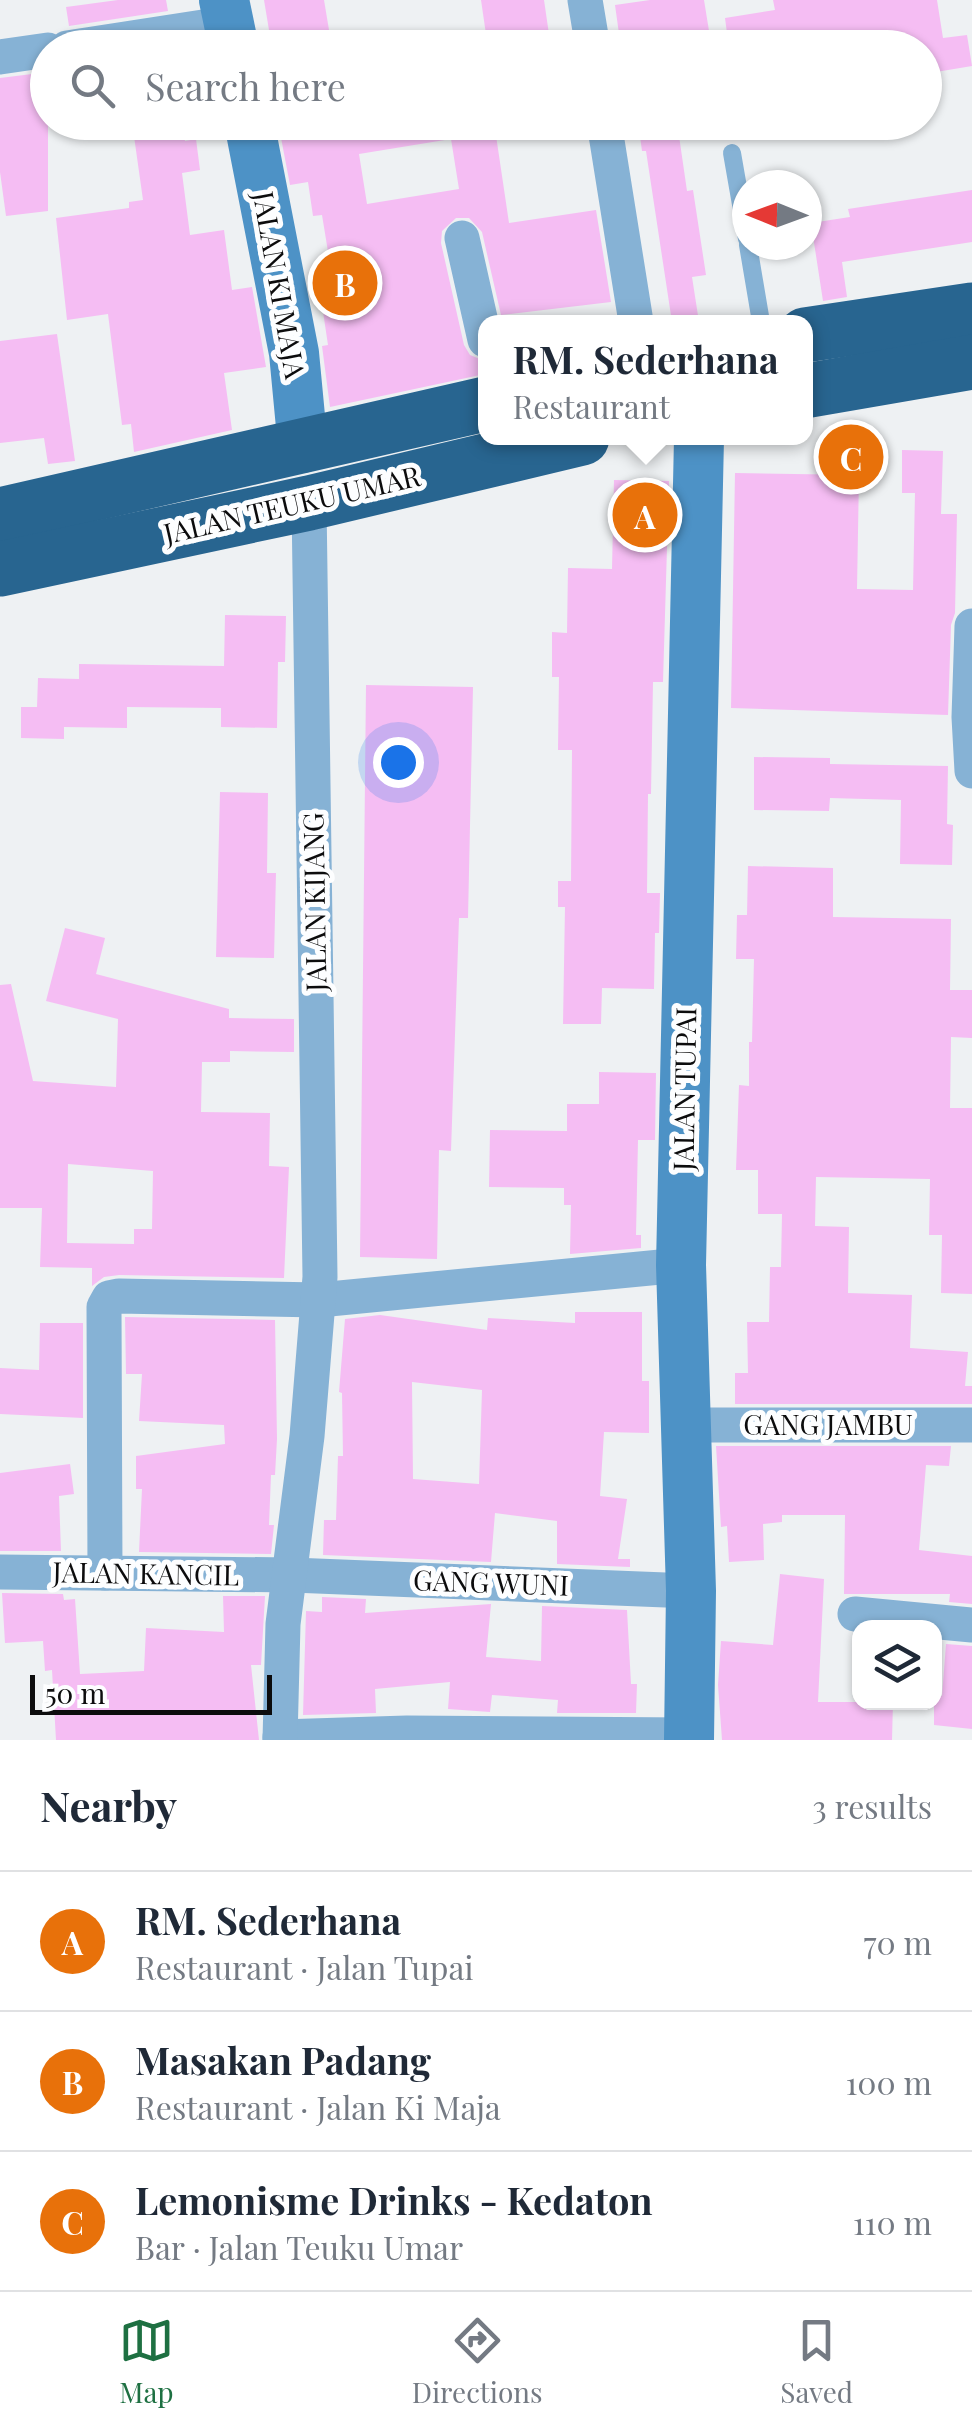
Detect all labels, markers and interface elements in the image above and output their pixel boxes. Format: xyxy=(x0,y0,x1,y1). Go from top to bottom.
search box xyxy=(30,30,942,140)
icon: search xyxy=(65,58,120,113)
text: Search here xyxy=(145,60,346,111)
north arrow xyxy=(732,170,822,260)
street label: JALAN KI MAJA xyxy=(246,187,315,382)
pin: B xyxy=(312,246,378,320)
popup xyxy=(478,315,813,445)
text: RM. Sederhana xyxy=(512,333,779,384)
text: Restaurant xyxy=(512,384,670,427)
pin: C xyxy=(818,420,884,494)
street label: JALAN TEUKU UMAR xyxy=(159,456,424,551)
pin: A xyxy=(612,478,678,552)
your location xyxy=(373,737,424,788)
street label: JALAN KIJANG xyxy=(293,812,334,993)
street label: JALAN TUPAI xyxy=(664,1007,703,1172)
street label: GANG JAMBU xyxy=(743,1405,913,1442)
street label: JALAN KANCIL xyxy=(51,1552,240,1593)
street label: GANG WUNI xyxy=(413,1560,570,1603)
map controls xyxy=(852,1620,942,1710)
button: layers xyxy=(852,1620,942,1710)
scale bar xyxy=(30,1670,272,1714)
text: 50 m xyxy=(45,1674,105,1711)
text: Nearby xyxy=(40,1777,177,1833)
text: 3 results xyxy=(812,1784,932,1827)
text: RM. Sederhana xyxy=(135,1894,401,1945)
text: A xyxy=(62,1920,83,1963)
text: 70 m xyxy=(863,1920,932,1963)
text: Restaurant · Jalan Tupai xyxy=(135,1945,474,1988)
text: Masakan Padang xyxy=(135,2034,431,2085)
text: B xyxy=(62,2060,83,2103)
text: 100 m xyxy=(845,2060,932,2103)
text: Restaurant · Jalan Ki Maja xyxy=(135,2085,501,2128)
text: Lemonisme Drinks - Kedaton xyxy=(135,2174,653,2225)
text: C xyxy=(61,2200,84,2243)
text: 110 m xyxy=(853,2200,932,2243)
text: Bar · Jalan Teuku Umar xyxy=(135,2225,463,2268)
tab: Map xyxy=(119,2313,174,2410)
tab: Directions xyxy=(412,2313,543,2410)
tab: Saved xyxy=(780,2313,853,2410)

